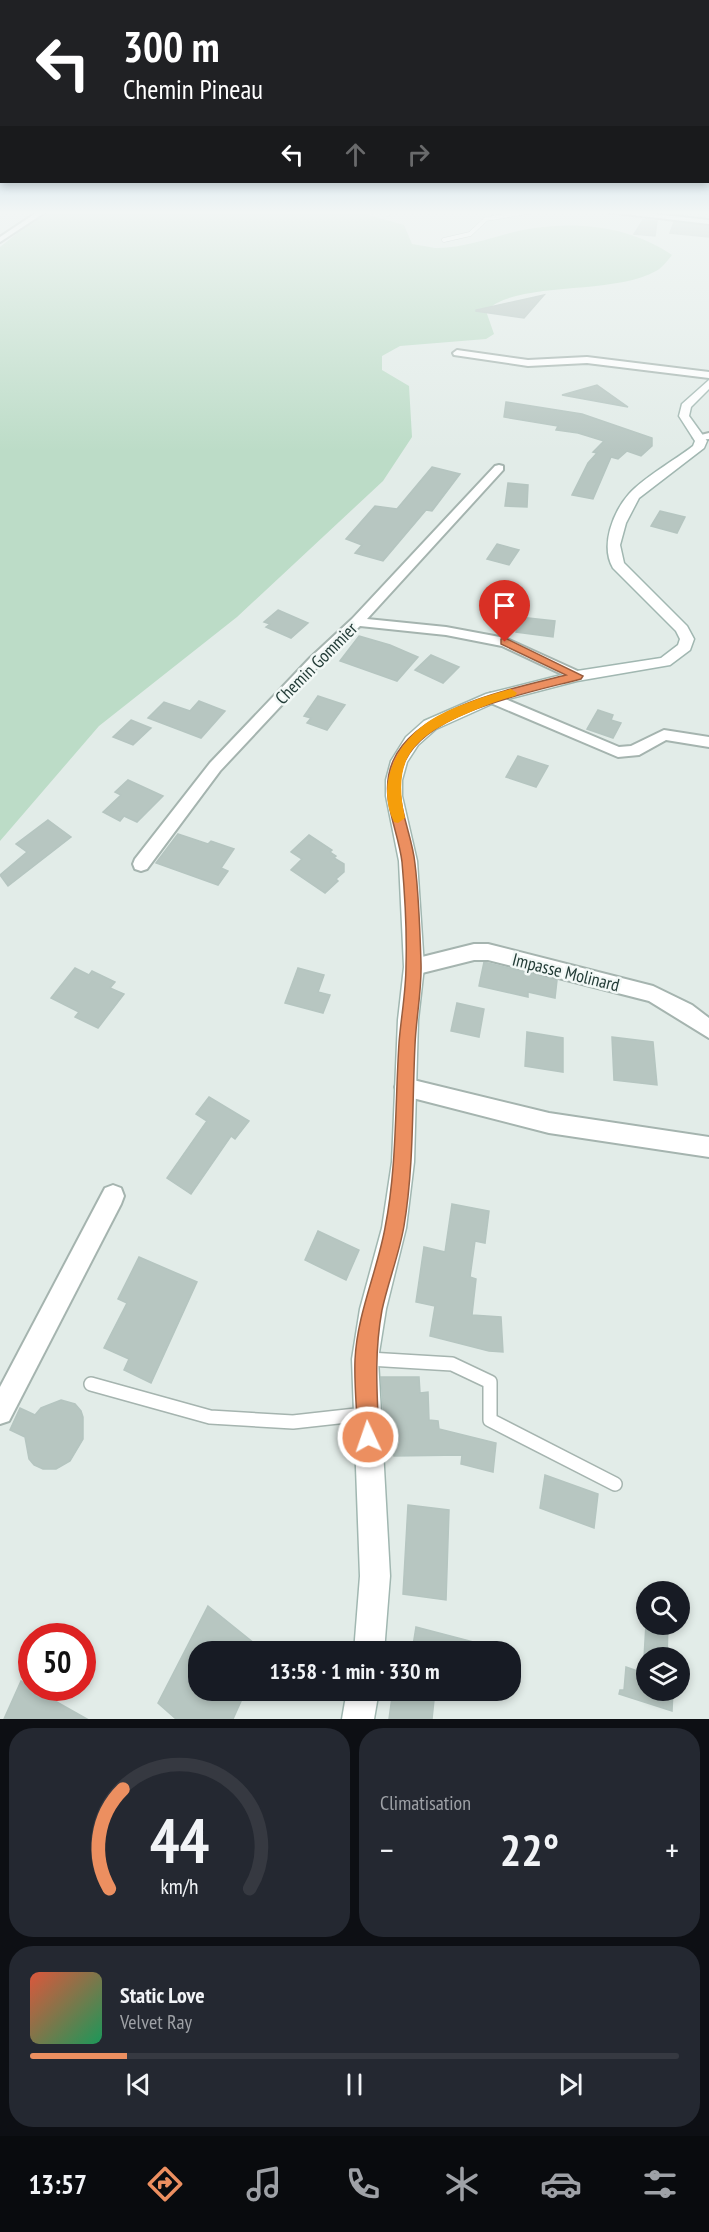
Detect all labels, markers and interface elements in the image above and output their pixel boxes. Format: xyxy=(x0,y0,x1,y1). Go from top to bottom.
text: 300 m xyxy=(123,19,220,74)
icon: left xyxy=(24,24,102,102)
text: Chemin Pineau xyxy=(123,72,263,106)
icon: left xyxy=(276,138,309,171)
icon: ahead xyxy=(339,138,372,171)
icon: right xyxy=(402,138,435,171)
pin xyxy=(479,580,530,642)
icon: arrive xyxy=(488,589,521,622)
street label: Chemin Gommier xyxy=(270,617,362,709)
street label: Impasse Molinard xyxy=(510,948,622,996)
position arrow xyxy=(336,1405,400,1469)
map controls xyxy=(636,1581,690,1701)
button: search xyxy=(636,1581,690,1635)
speed limit sign: 50 xyxy=(18,1623,96,1701)
button: layers xyxy=(636,1647,690,1701)
text: 13:58 · 1 min · 330 m xyxy=(269,1657,440,1685)
text: Climatisation xyxy=(380,1790,471,1816)
text: 44 xyxy=(150,1799,209,1880)
text: 22° xyxy=(500,1820,559,1878)
text: − xyxy=(380,1828,394,1871)
text: + xyxy=(665,1828,679,1871)
text: km/h xyxy=(160,1873,199,1901)
text: Static Love xyxy=(120,1981,205,2009)
text: Velvet Ray xyxy=(120,2009,192,2035)
icon: previous xyxy=(122,2068,155,2101)
icon: pause xyxy=(338,2068,371,2101)
icon: next xyxy=(554,2068,587,2101)
icon: directions xyxy=(144,2163,186,2205)
icon: music xyxy=(243,2163,285,2205)
icon: phone xyxy=(342,2163,384,2205)
icon: climate xyxy=(441,2163,483,2205)
icon: car xyxy=(540,2163,582,2205)
icon: filters xyxy=(639,2163,681,2205)
text: 13:57 xyxy=(28,2167,87,2201)

